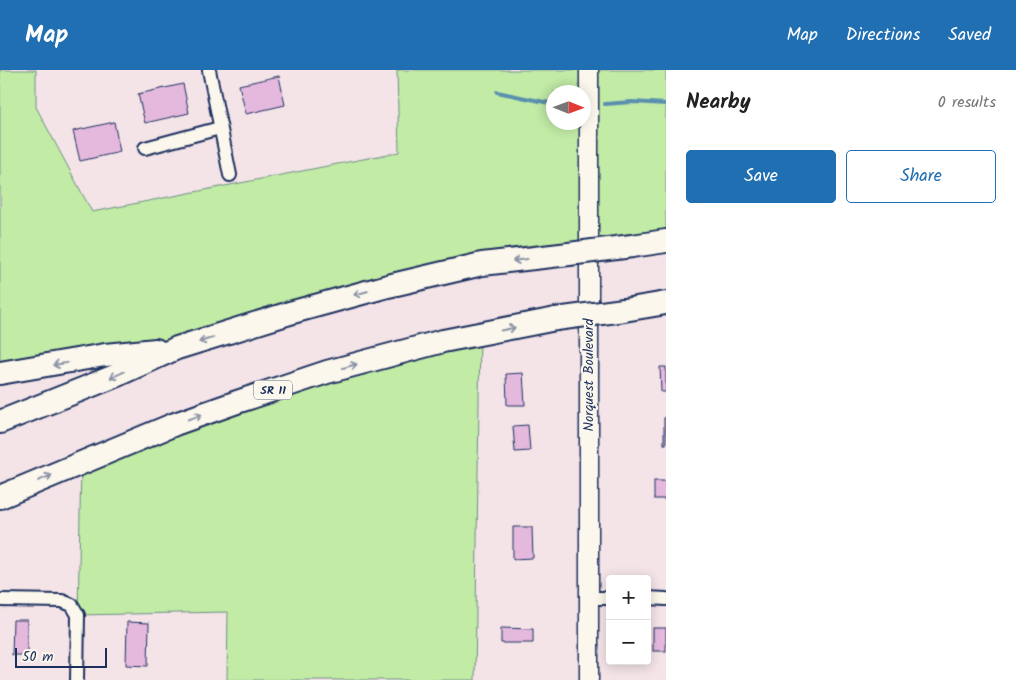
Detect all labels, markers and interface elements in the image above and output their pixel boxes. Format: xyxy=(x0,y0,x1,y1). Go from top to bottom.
text: Map xyxy=(25,16,68,55)
text: Map xyxy=(786,21,818,50)
text: Directions xyxy=(846,21,920,50)
text: Saved xyxy=(948,21,991,50)
north arrow xyxy=(546,85,591,130)
text: Nearby xyxy=(686,86,751,119)
text: 0 results xyxy=(938,90,996,115)
button: Save xyxy=(686,150,836,203)
button: Share xyxy=(846,150,996,203)
one-way arrow xyxy=(513,255,529,265)
one-way arrow xyxy=(354,289,370,299)
street label: Norquest Boulevard xyxy=(578,318,600,431)
one-way arrow xyxy=(499,323,515,333)
one-way arrow xyxy=(198,335,214,345)
one-way arrow xyxy=(52,359,68,369)
one-way arrow xyxy=(341,361,357,370)
one-way arrow xyxy=(110,371,125,381)
road number: SR 11 xyxy=(254,380,292,400)
one-way arrow xyxy=(187,412,203,421)
one-way arrow xyxy=(37,473,52,482)
map controls xyxy=(606,575,651,665)
button: + xyxy=(606,575,651,620)
button: − xyxy=(606,620,651,665)
scale bar xyxy=(15,645,108,668)
text: 50 m xyxy=(22,646,53,668)

